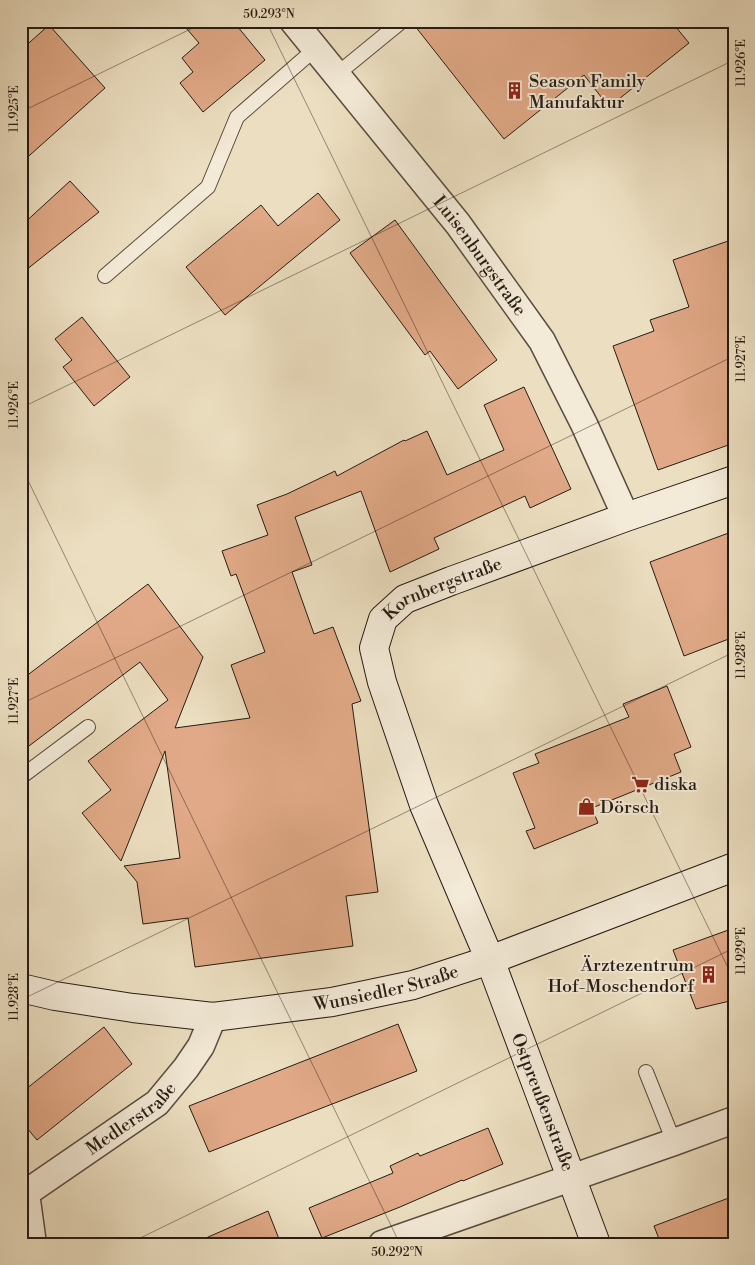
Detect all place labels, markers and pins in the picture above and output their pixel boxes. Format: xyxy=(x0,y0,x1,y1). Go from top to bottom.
place label: Season Family Manufaktur xyxy=(529,70,646,114)
building icon: Season Family Manufaktur xyxy=(505,81,525,101)
place label: diska xyxy=(654,773,698,796)
supermarket icon: diska xyxy=(630,774,650,794)
place label: Dörsch xyxy=(600,796,660,819)
shop icon: Dörsch xyxy=(576,797,596,817)
place label: Ärztezentrum Hof-Moschendorf xyxy=(548,954,695,998)
building icon: Ärztezentrum Hof-Moschendorf xyxy=(698,965,718,985)

